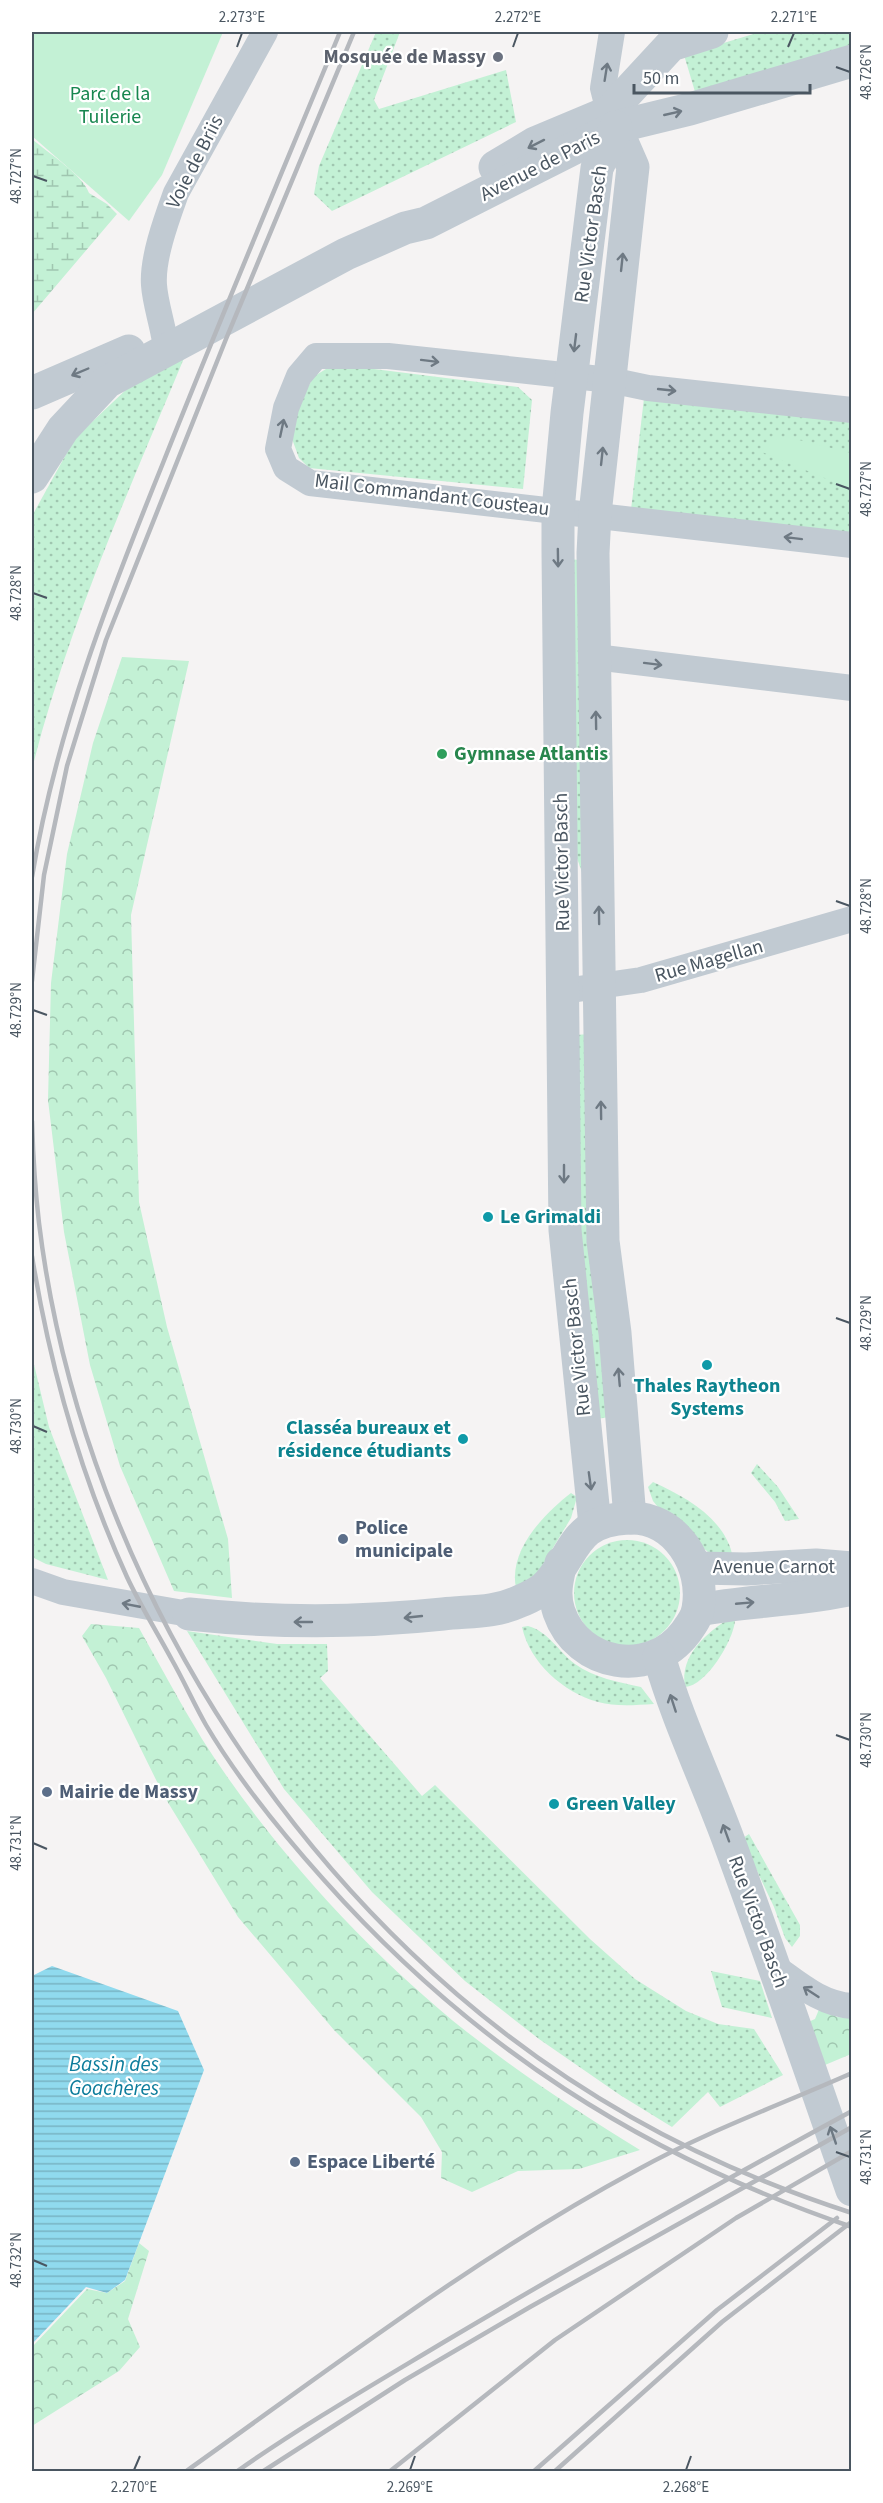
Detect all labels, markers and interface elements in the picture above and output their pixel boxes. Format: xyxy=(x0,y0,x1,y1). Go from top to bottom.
text: 2.273°E xyxy=(219,7,265,28)
text: 2.272°E xyxy=(495,7,541,28)
text: 2.271°E xyxy=(771,7,817,28)
place label: Mosquée de Massy xyxy=(324,43,487,71)
text: 48.726°N xyxy=(856,44,877,100)
marker: Mosquée de Massy xyxy=(491,50,505,64)
scale bar xyxy=(634,57,810,95)
one-way arrow xyxy=(600,63,611,82)
text: 50 m xyxy=(643,66,679,91)
park label: Parc de la Tuilerie xyxy=(70,80,150,131)
one-way arrow xyxy=(663,107,682,119)
street label: Voie de Briis xyxy=(159,110,231,214)
street label: Avenue de Paris xyxy=(475,124,605,208)
one-way arrow xyxy=(527,138,545,150)
text: 48.727°N xyxy=(6,148,27,204)
street label: Rue Victor Basch xyxy=(567,163,615,305)
one-way arrow xyxy=(617,253,628,273)
one-way arrow xyxy=(570,333,581,353)
one-way arrow xyxy=(420,356,439,367)
one-way arrow xyxy=(71,367,89,378)
one-way arrow xyxy=(657,385,677,396)
one-way arrow xyxy=(277,418,288,438)
one-way arrow xyxy=(596,447,607,467)
text: 48.727°N xyxy=(856,461,877,517)
street label: Mail Commandant Cousteau xyxy=(313,467,551,523)
one-way arrow xyxy=(784,532,804,543)
one-way arrow xyxy=(552,548,564,568)
text: 48.728°N xyxy=(6,565,27,621)
one-way arrow xyxy=(642,659,662,670)
one-way arrow xyxy=(590,711,602,731)
place label: Gymnase Atlantis xyxy=(454,740,608,768)
marker: Gymnase Atlantis xyxy=(435,747,449,761)
street label: Rue Victor Basch xyxy=(547,792,577,932)
text: 48.728°N xyxy=(856,878,877,934)
one-way arrow xyxy=(593,906,605,926)
street label: Rue Magellan xyxy=(651,932,767,990)
text: 48.729°N xyxy=(6,982,27,1038)
one-way arrow xyxy=(595,1101,606,1121)
one-way arrow xyxy=(558,1164,570,1184)
place label: Le Grimaldi xyxy=(500,1203,601,1231)
marker: Le Grimaldi xyxy=(481,1210,495,1224)
street label: Rue Victor Basch xyxy=(556,1277,598,1417)
text: 48.729°N xyxy=(856,1295,877,1351)
marker: Thales Raytheon Systems xyxy=(700,1358,714,1372)
one-way arrow xyxy=(613,1368,624,1387)
place label: Thales Raytheon Systems xyxy=(633,1372,781,1423)
text: 48.730°N xyxy=(6,1398,27,1454)
place label: Classéa bureaux et résidence étudiants xyxy=(278,1414,451,1465)
marker: Classéa bureaux et résidence étudiants xyxy=(456,1432,470,1446)
one-way arrow xyxy=(585,1471,596,1491)
place label: Police municipale xyxy=(355,1514,453,1565)
marker: Police municipale xyxy=(336,1532,350,1546)
street label: Avenue Carnot xyxy=(713,1553,835,1581)
one-way arrow xyxy=(734,1597,754,1608)
one-way arrow xyxy=(122,1599,141,1610)
one-way arrow xyxy=(404,1612,424,1623)
one-way arrow xyxy=(294,1616,314,1628)
one-way arrow xyxy=(667,1694,678,1713)
text: 48.730°N xyxy=(856,1712,877,1768)
place label: Mairie de Massy xyxy=(59,1778,198,1806)
marker: Mairie de Massy xyxy=(40,1785,54,1799)
place label: Green Valley xyxy=(566,1790,676,1818)
marker: Green Valley xyxy=(547,1797,561,1811)
text: 48.731°N xyxy=(6,1815,27,1871)
one-way arrow xyxy=(719,1824,730,1843)
street label: Rue Victor Basch xyxy=(721,1852,795,1992)
one-way arrow xyxy=(803,1986,820,1998)
water label: Bassin des Goachères xyxy=(69,2049,159,2103)
one-way arrow xyxy=(826,2126,837,2145)
text: 48.731°N xyxy=(856,2129,877,2185)
place label: Espace Liberté xyxy=(307,2148,435,2176)
marker: Espace Liberté xyxy=(288,2155,302,2169)
text: 48.732°N xyxy=(6,2232,27,2288)
text: 2.270°E xyxy=(111,2477,157,2498)
text: 2.269°E xyxy=(387,2477,433,2498)
text: 2.268°E xyxy=(663,2477,709,2498)

